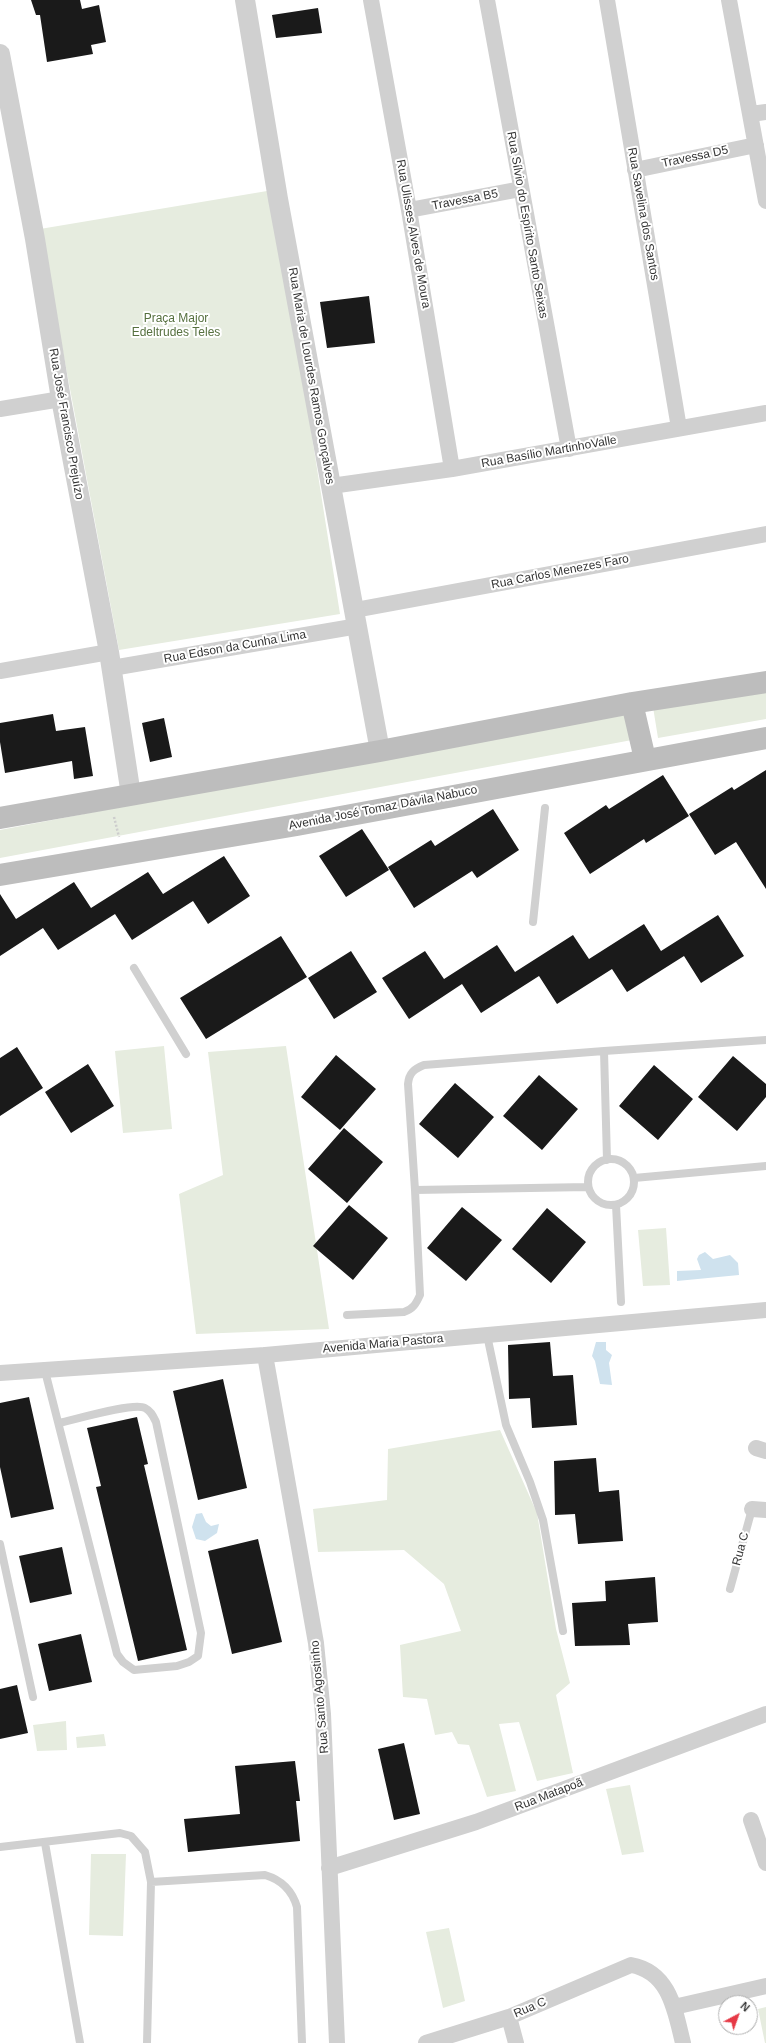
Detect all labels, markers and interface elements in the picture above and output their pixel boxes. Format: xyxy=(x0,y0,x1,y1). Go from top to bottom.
street label: Rua Sílvio do Espírito Santo Seixas xyxy=(503,130,551,320)
street label: Travessa D5 xyxy=(660,143,730,171)
street label: Rua Savelina dos Santos xyxy=(624,146,662,282)
street label: Rua Ulisses Alves de Moura xyxy=(393,159,433,309)
street label: Travessa B5 xyxy=(431,187,499,213)
street label: Rua Maria de Lourdes Ramos Gonçalves xyxy=(285,266,337,486)
park label: Praça Major Edeltrudes Teles xyxy=(132,312,220,340)
street label: Rua José Francisco Prejuízo xyxy=(46,347,86,501)
street label: Rua Basílio MartinhoValle xyxy=(480,433,618,471)
street label: Rua Carlos Menezes Faro xyxy=(490,552,630,592)
street label: Rua Edson da Cunha Lima xyxy=(163,627,307,667)
street label: Avenida José Tomaz Dávila Nabuco xyxy=(287,783,479,833)
street label: Avenida Maria Pastora xyxy=(322,1332,444,1356)
street label: Rua C xyxy=(730,1531,752,1567)
street label: Rua Santo Agostinho xyxy=(308,1640,332,1754)
street label: Rua Matapoã xyxy=(513,1775,585,1815)
street label: Rua C xyxy=(512,1995,548,2021)
north arrow xyxy=(718,1995,758,2035)
text: N xyxy=(738,2000,752,2014)

